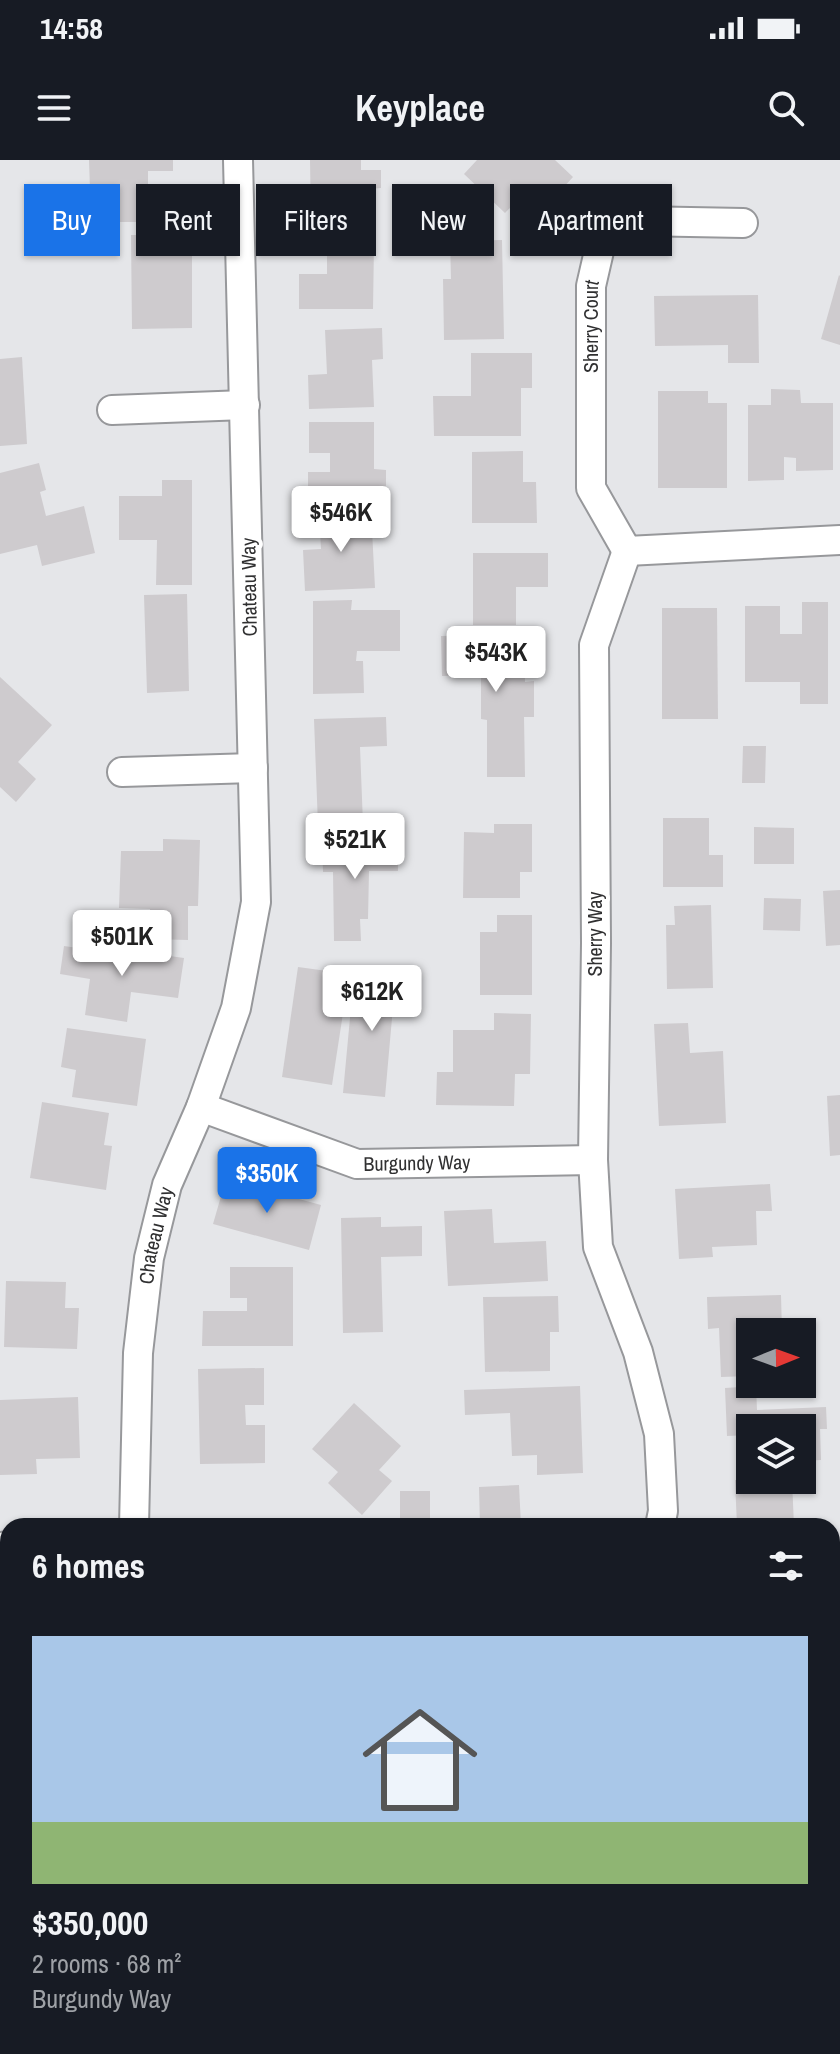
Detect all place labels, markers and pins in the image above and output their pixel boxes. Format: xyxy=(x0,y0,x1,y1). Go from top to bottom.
pin: $546K xyxy=(285,486,397,554)
pin: $543K xyxy=(440,626,552,694)
pin: $521K xyxy=(299,813,411,881)
pin: $501K xyxy=(66,910,178,978)
pin: $612K xyxy=(316,965,428,1033)
pin: $350K xyxy=(211,1147,323,1215)

